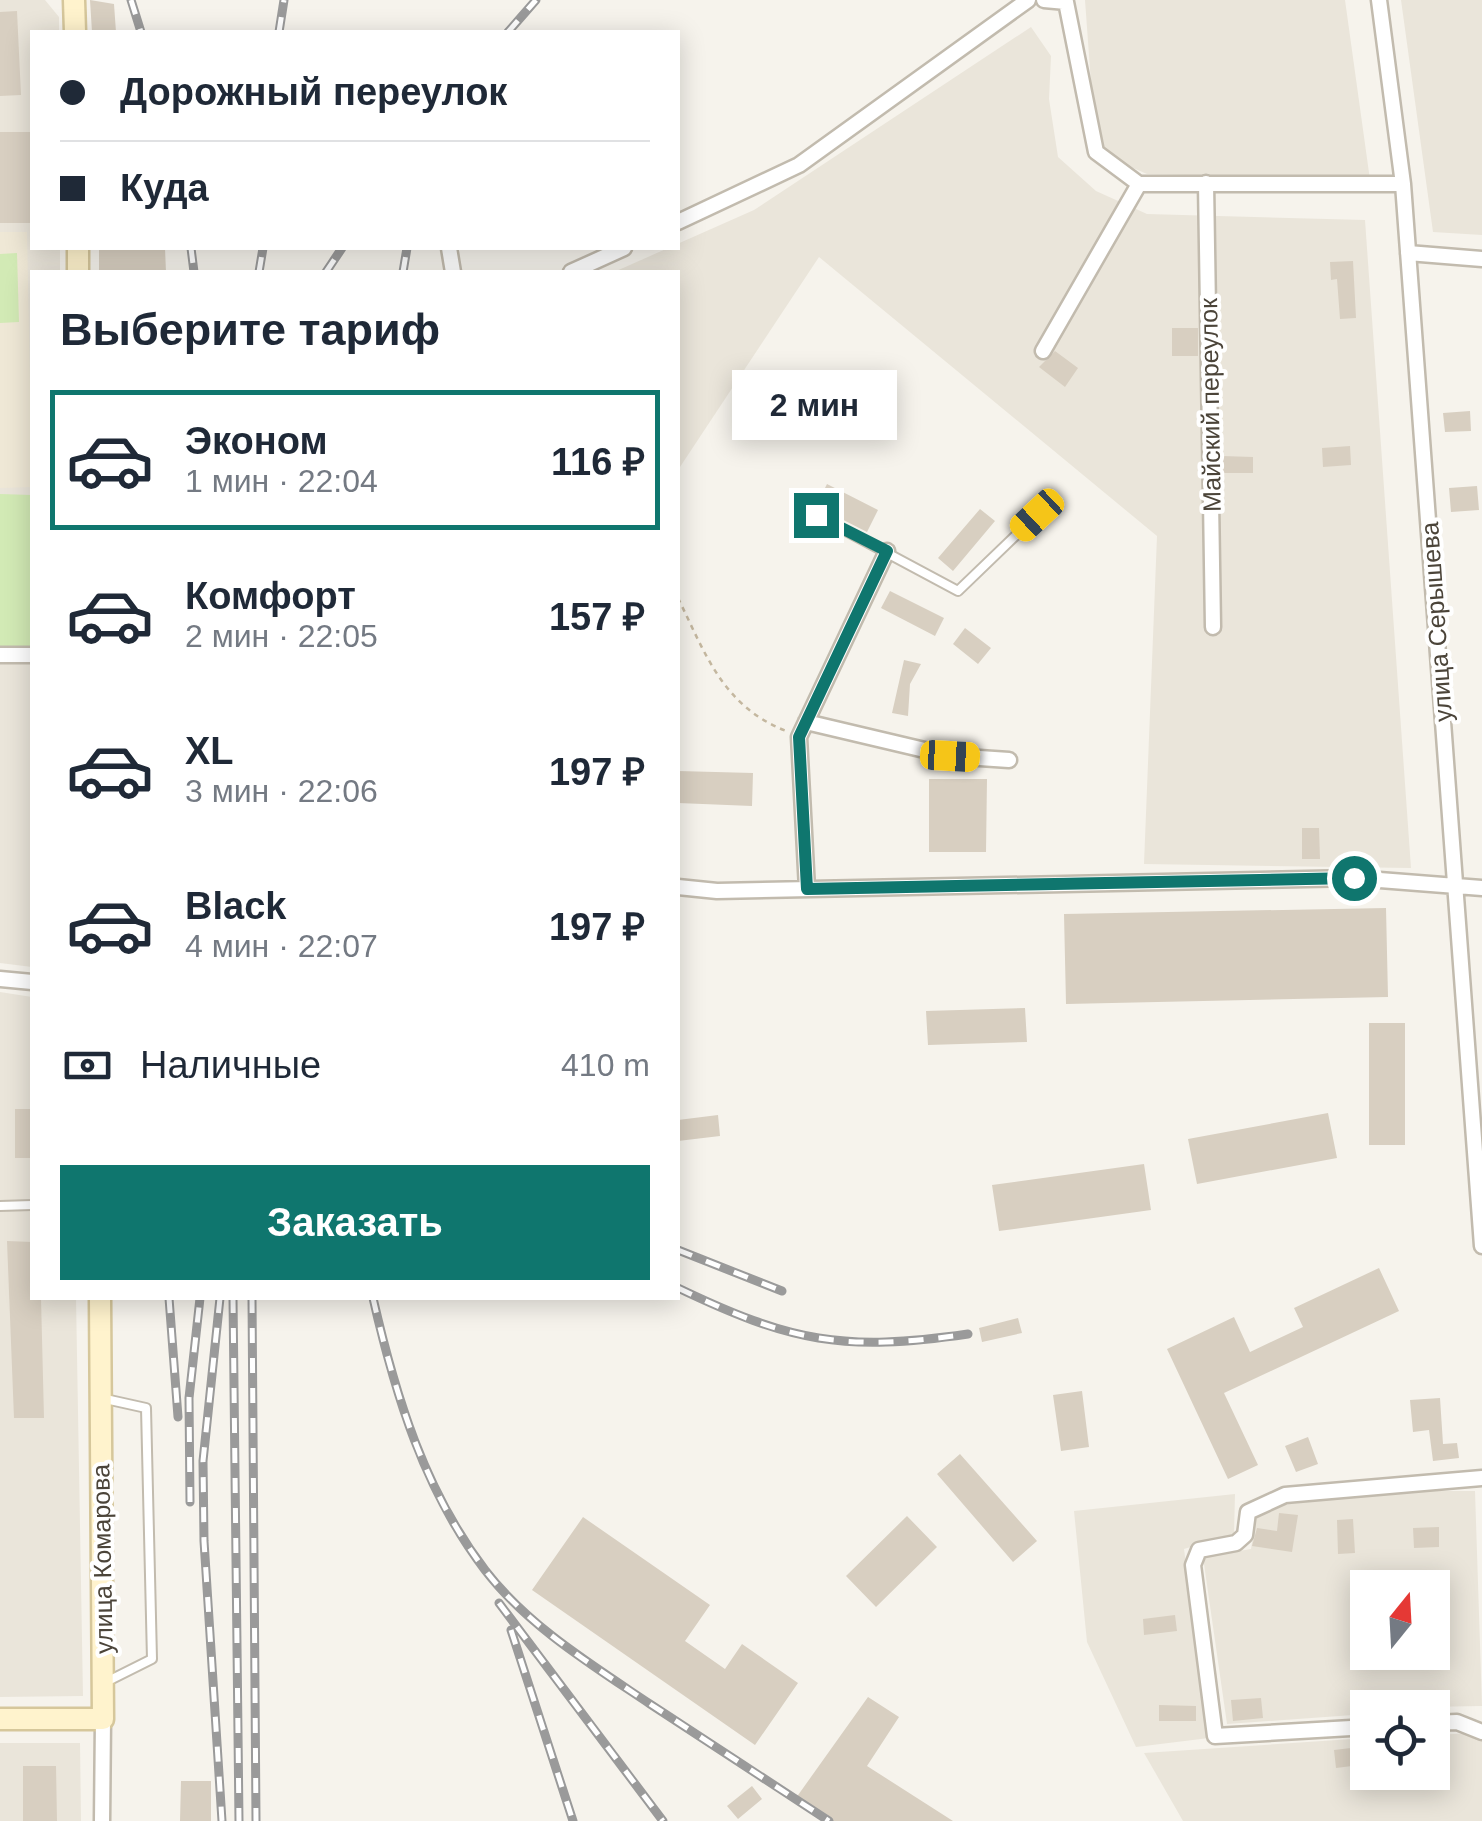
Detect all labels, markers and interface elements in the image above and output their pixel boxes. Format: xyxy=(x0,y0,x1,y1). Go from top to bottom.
text: Дорожный переулок xyxy=(120,71,507,113)
text: Куда xyxy=(120,167,209,209)
street label: Майский переулок xyxy=(1194,297,1226,512)
text: Выберите тариф xyxy=(60,304,440,355)
callout: 2 мин xyxy=(734,370,898,440)
text: 2 мин xyxy=(770,387,859,423)
icon: car xyxy=(65,415,155,505)
text: Эконом xyxy=(185,420,328,462)
text: 116 ₽ xyxy=(551,441,645,483)
text: 1 мин · 22:04 xyxy=(185,463,378,499)
car xyxy=(1005,484,1069,546)
route end xyxy=(794,493,839,538)
street label: улица Серышева xyxy=(1415,521,1457,723)
icon: car xyxy=(65,570,155,660)
text: Комфорт xyxy=(185,575,356,617)
text: 157 ₽ xyxy=(549,596,645,638)
text: 2 мин · 22:05 xyxy=(185,618,378,654)
icon: car xyxy=(65,725,155,815)
text: XL xyxy=(185,730,234,772)
car xyxy=(919,739,981,773)
text: 197 ₽ xyxy=(549,751,645,793)
text: 3 мин · 22:06 xyxy=(185,773,378,809)
route start xyxy=(1332,856,1377,901)
icon: car xyxy=(65,880,155,970)
text: Black xyxy=(185,885,286,927)
text: 197 ₽ xyxy=(549,906,645,948)
text: 4 мин · 22:07 xyxy=(185,928,378,964)
icon: cash xyxy=(60,1038,115,1093)
text: Наличные xyxy=(140,1044,321,1086)
text: 410 m xyxy=(561,1047,650,1083)
button: Заказать xyxy=(60,1165,650,1280)
street label: улица Комарова xyxy=(86,1464,118,1654)
north arrow xyxy=(1350,1570,1450,1670)
map controls xyxy=(1350,1570,1450,1790)
button: locate xyxy=(1350,1690,1450,1790)

